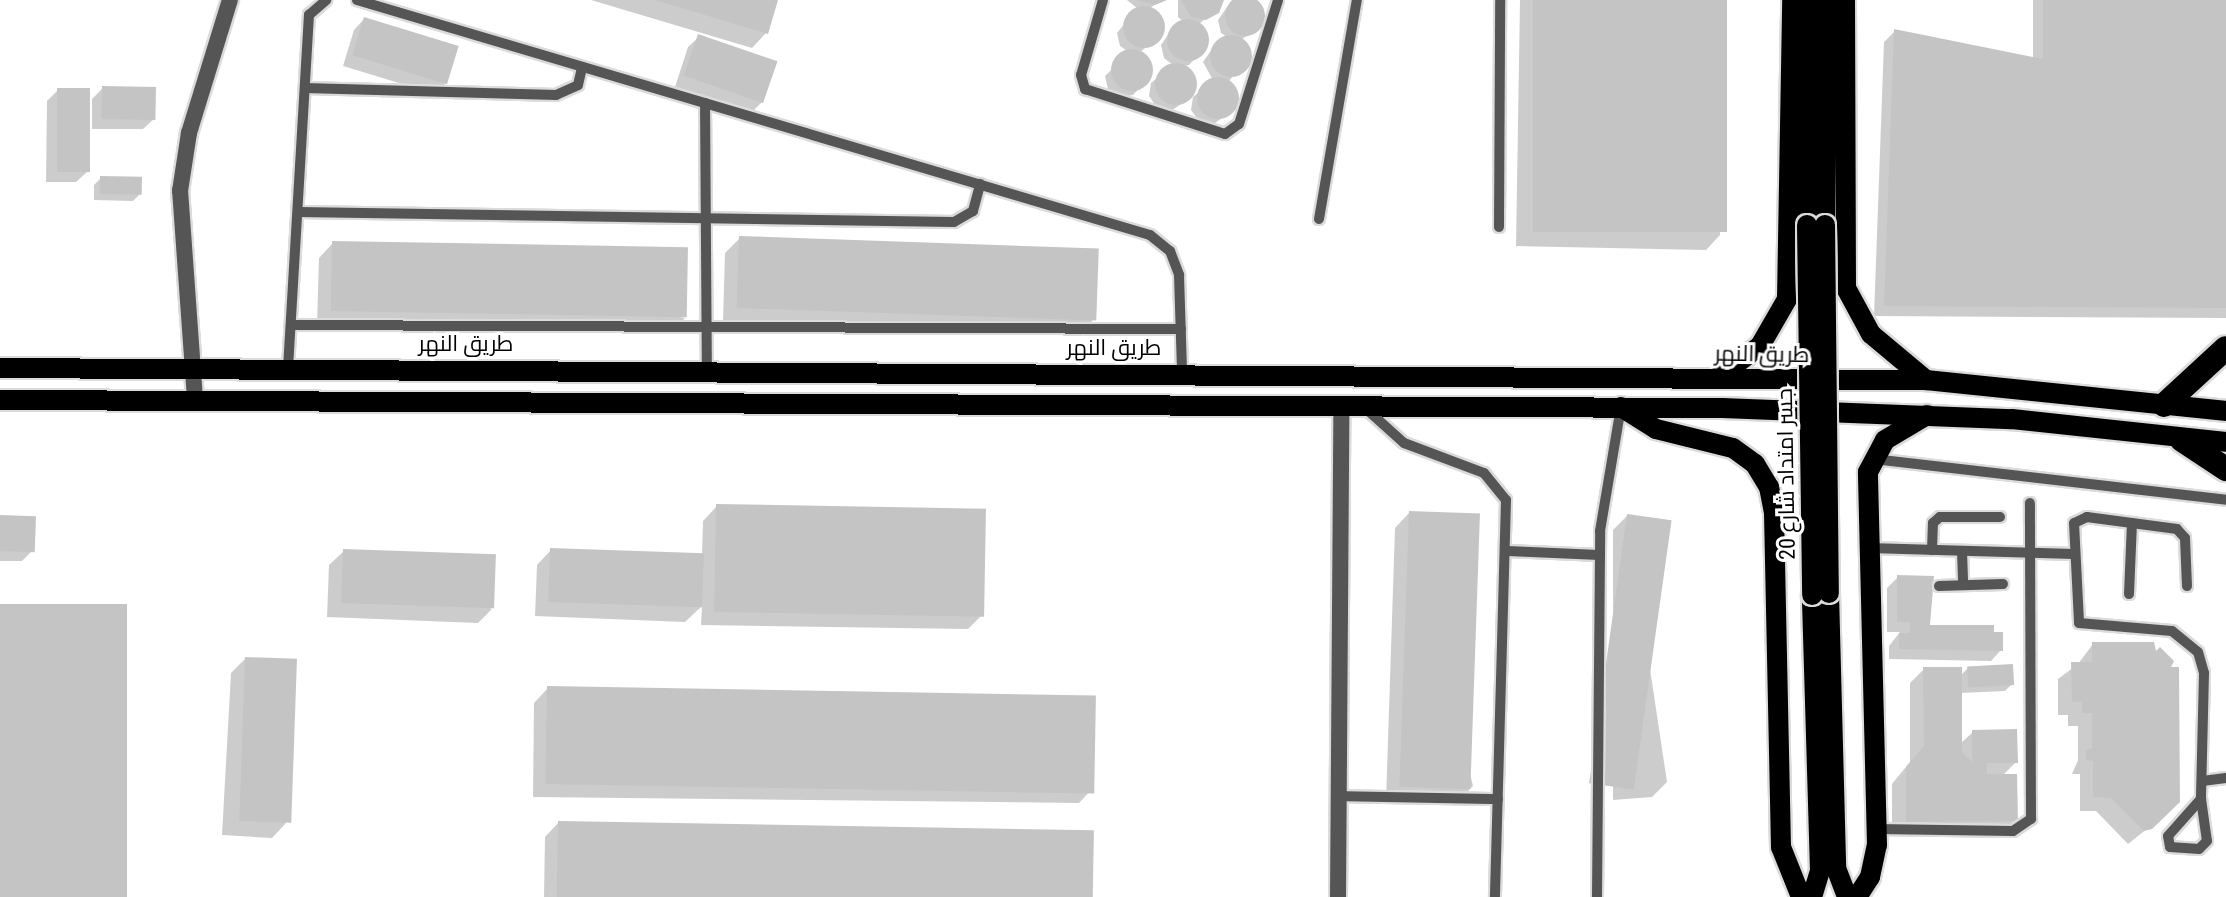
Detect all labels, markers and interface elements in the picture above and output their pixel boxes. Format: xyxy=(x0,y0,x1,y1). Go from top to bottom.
street label: طريق النهر xyxy=(419,331,513,357)
street label: طريق النهر xyxy=(1067,335,1161,361)
street label: طريق النهر xyxy=(1714,340,1810,368)
street label: جسر امتداد شارع 20 xyxy=(1771,388,1801,560)

